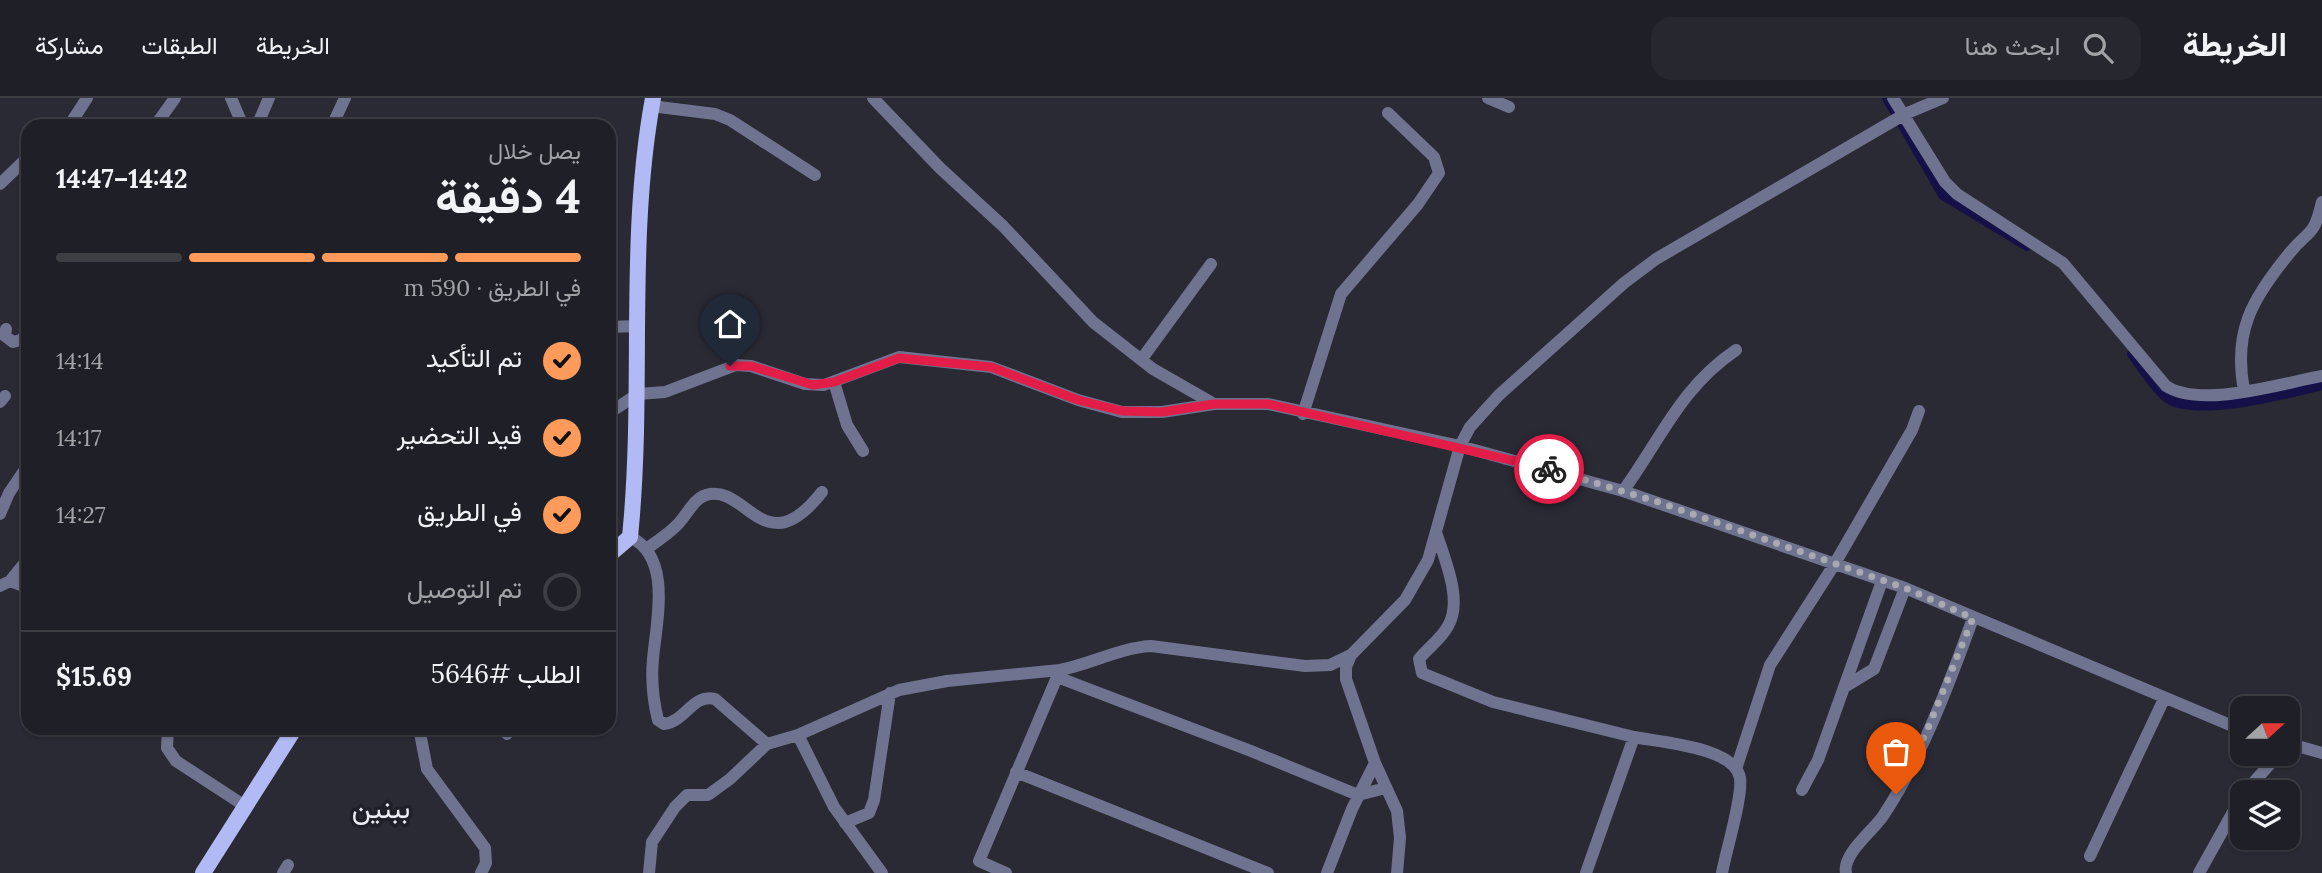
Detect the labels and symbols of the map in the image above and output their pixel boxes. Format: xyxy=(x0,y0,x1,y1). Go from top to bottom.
pin xyxy=(700,294,760,366)
courier xyxy=(1514,434,1584,504)
north arrow xyxy=(2230,696,2300,766)
pin xyxy=(1866,722,1926,794)
district label: ببنين xyxy=(352,790,410,826)

